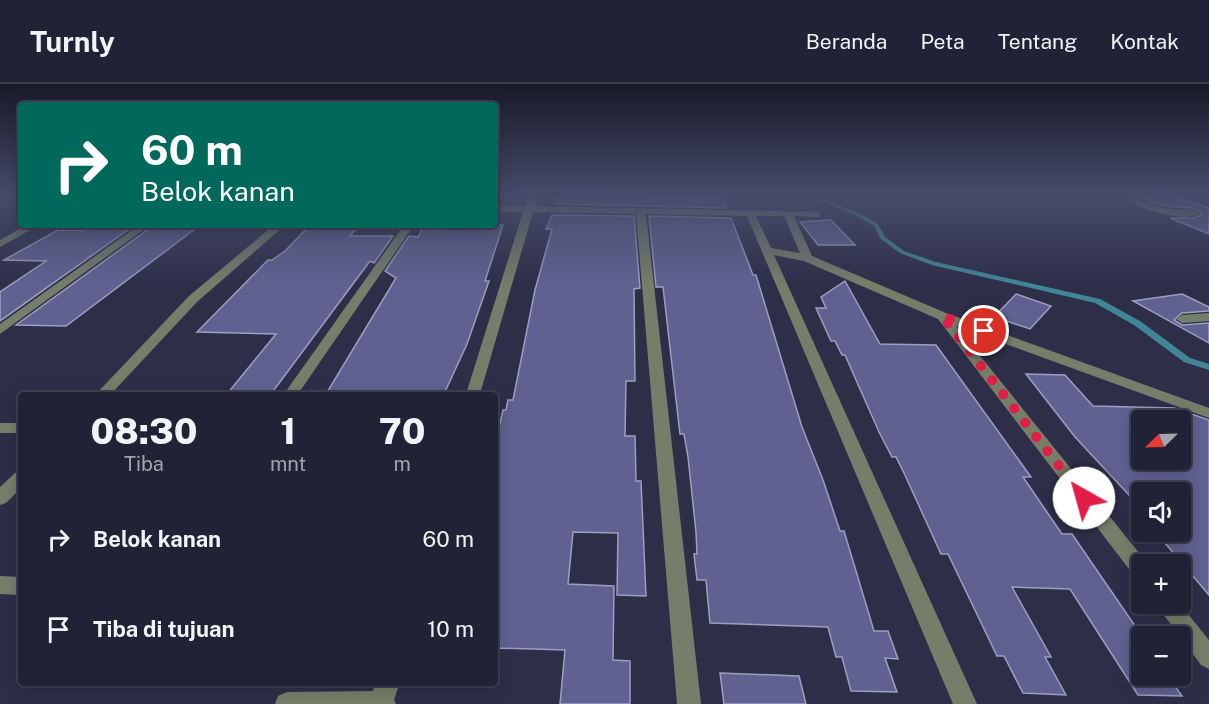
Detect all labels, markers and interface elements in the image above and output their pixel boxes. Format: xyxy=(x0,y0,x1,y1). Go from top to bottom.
text: Turnly xyxy=(30,25,115,58)
text: Beranda xyxy=(806,29,887,54)
text: Peta xyxy=(920,29,965,54)
text: Tentang xyxy=(998,29,1077,54)
text: Kontak xyxy=(1110,29,1179,54)
text: 60 m xyxy=(141,125,243,174)
icon: right xyxy=(42,126,120,204)
text: Belok kanan xyxy=(141,175,295,207)
pin xyxy=(958,305,1009,356)
icon: arrive xyxy=(967,314,1000,347)
text: 08:30 xyxy=(91,410,197,452)
text: 1 xyxy=(280,410,296,452)
text: 70 xyxy=(379,410,425,452)
north arrow xyxy=(1131,410,1191,470)
map controls xyxy=(1131,410,1191,686)
text: Tiba xyxy=(124,452,164,476)
text: mnt xyxy=(270,452,306,476)
text: m xyxy=(393,452,411,476)
position arrow xyxy=(1052,466,1116,530)
button: sound xyxy=(1131,482,1191,542)
icon: right xyxy=(42,523,75,556)
text: Belok kanan xyxy=(93,526,221,552)
text: 60 m xyxy=(423,526,474,552)
button: + xyxy=(1131,554,1191,614)
icon: arrive xyxy=(42,613,75,646)
text: Tiba di tujuan xyxy=(93,616,234,642)
text: 10 m xyxy=(427,616,474,642)
button: − xyxy=(1131,626,1191,686)

